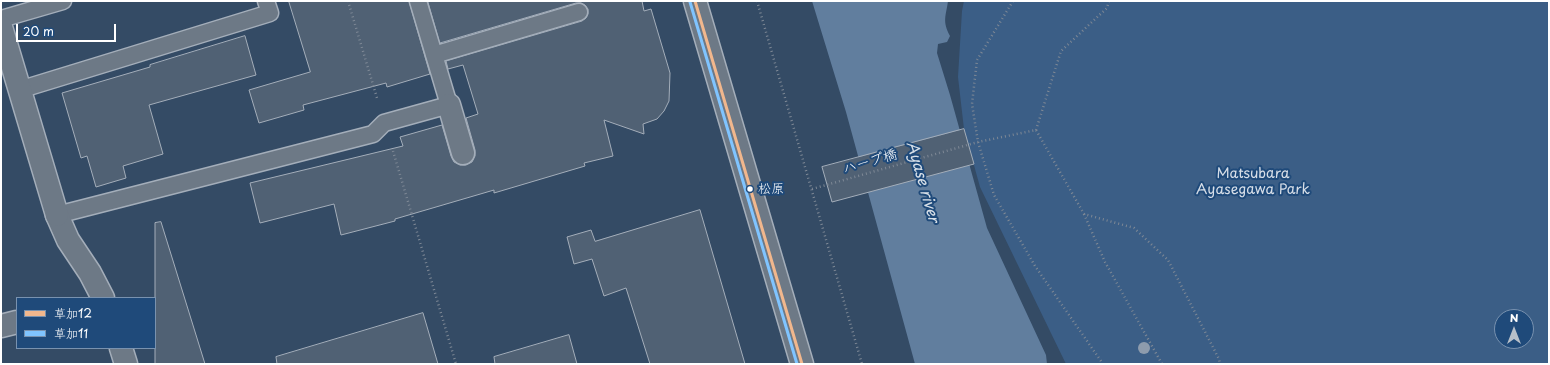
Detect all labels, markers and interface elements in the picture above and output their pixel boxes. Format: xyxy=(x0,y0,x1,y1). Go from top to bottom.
scale bar xyxy=(18,16,118,42)
text: 20 m xyxy=(23,22,54,40)
water label: Ayase river xyxy=(902,139,942,225)
street label: ハープ橋 xyxy=(841,146,899,178)
park label: Matsubara Ayasegawa Park xyxy=(1196,166,1310,198)
place label: 松原 xyxy=(758,181,784,197)
marker: 松原 xyxy=(745,184,755,194)
legend xyxy=(16,297,156,349)
text: 草加12 xyxy=(54,304,92,322)
north arrow xyxy=(1494,309,1534,349)
text: N xyxy=(1510,309,1518,326)
text: 草加11 xyxy=(54,324,88,342)

